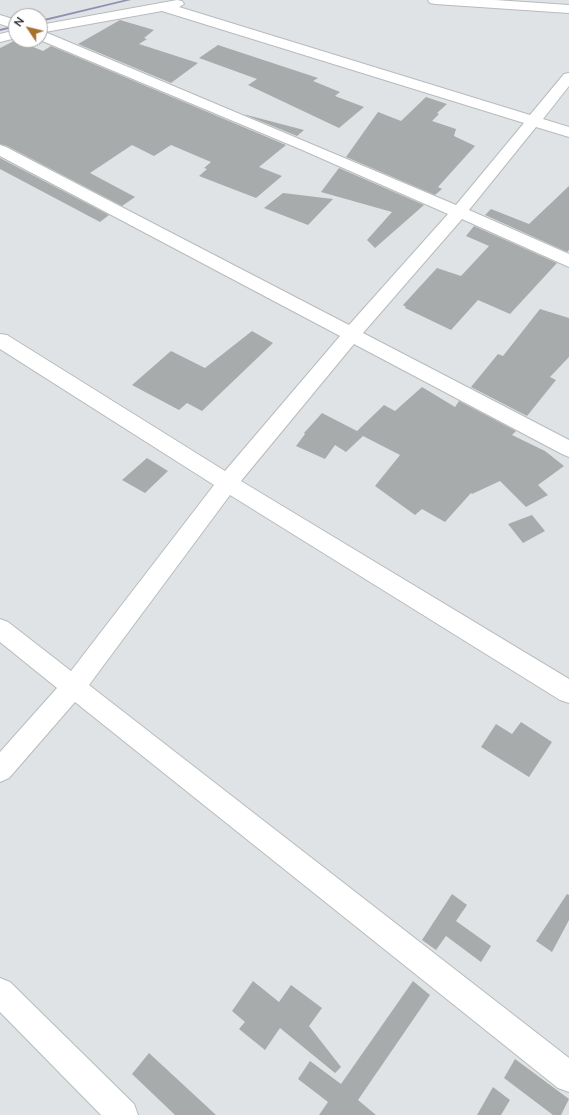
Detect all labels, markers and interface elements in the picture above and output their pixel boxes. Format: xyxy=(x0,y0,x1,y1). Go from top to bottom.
north arrow xyxy=(8,8,48,48)
text: N xyxy=(11,14,27,29)

